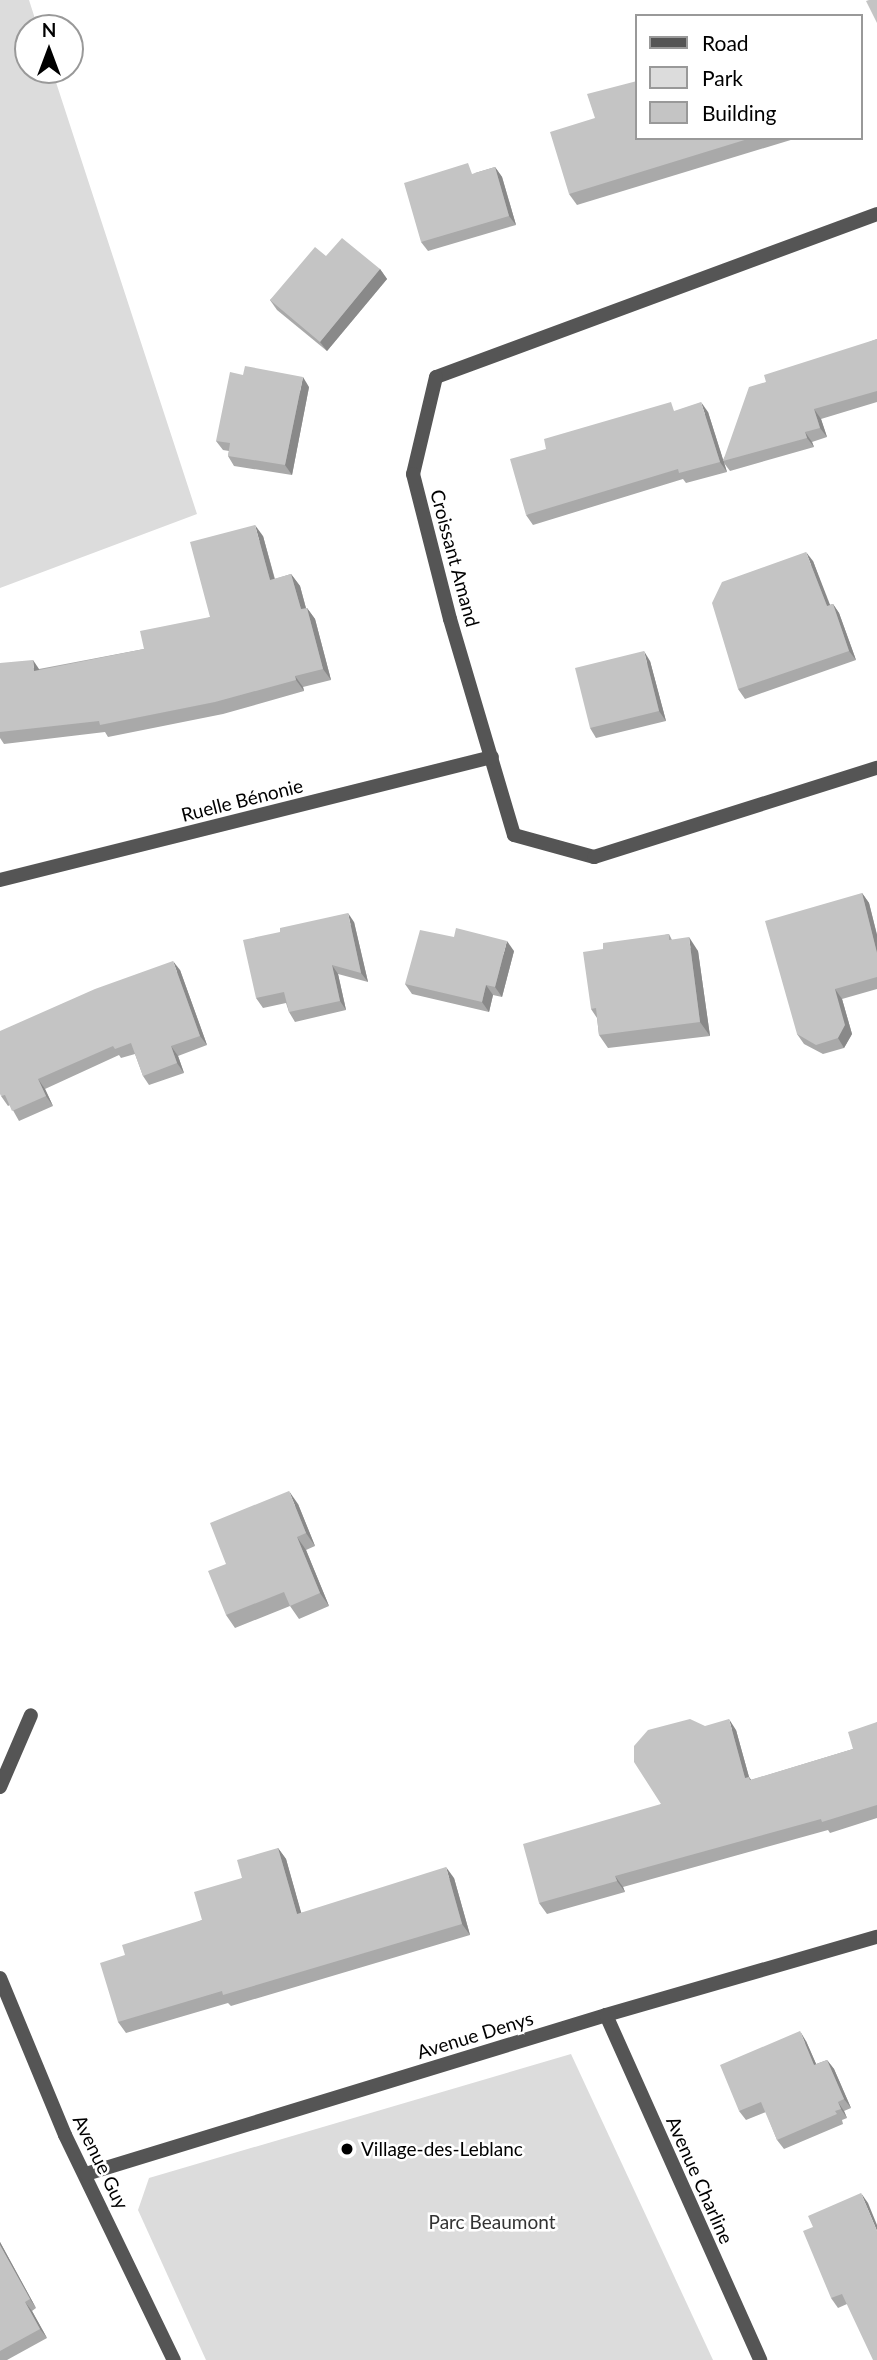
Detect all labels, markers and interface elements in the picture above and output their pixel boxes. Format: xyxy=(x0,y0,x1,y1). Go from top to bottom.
north arrow xyxy=(14,14,84,84)
legend xyxy=(636,14,863,140)
text: N xyxy=(42,18,56,41)
text: Road xyxy=(702,30,749,55)
text: Park xyxy=(702,65,743,90)
text: Building xyxy=(702,100,777,125)
street label: Croissant Amand xyxy=(426,487,484,629)
street label: Ruelle Bénonie xyxy=(179,774,305,826)
street label: Avenue Denys xyxy=(414,2007,536,2063)
street label: Avenue Guy xyxy=(68,2111,134,2213)
street label: Avenue Charline xyxy=(662,2113,738,2247)
place label: Village-des-Leblanc xyxy=(361,2138,523,2160)
marker: Village-des-Leblanc xyxy=(339,2141,355,2157)
park label: Parc Beaumont xyxy=(429,2211,555,2233)

